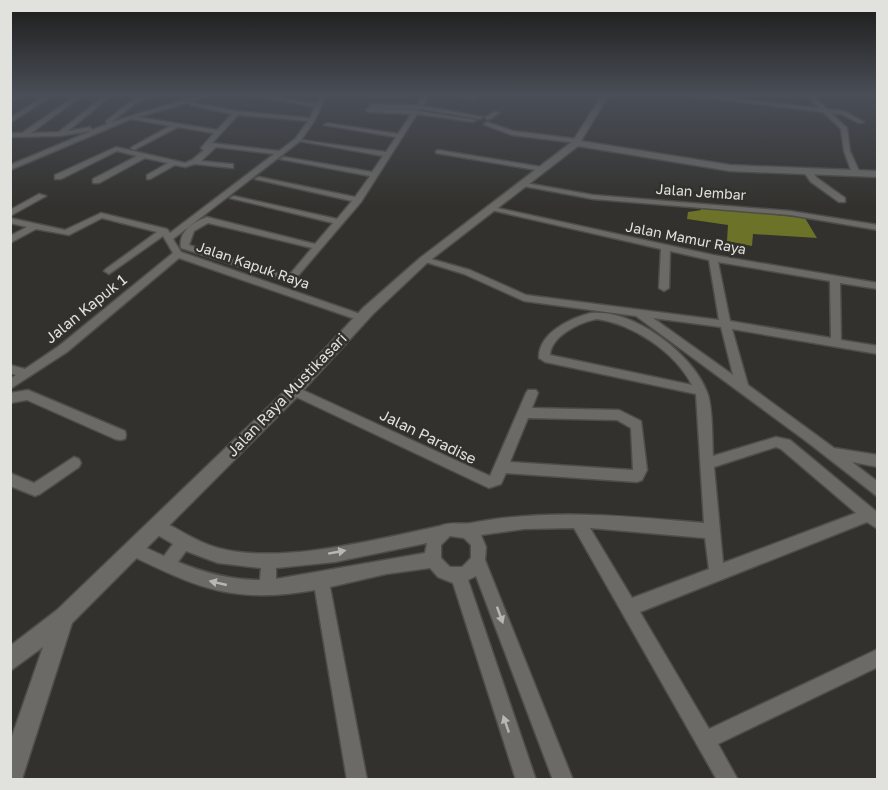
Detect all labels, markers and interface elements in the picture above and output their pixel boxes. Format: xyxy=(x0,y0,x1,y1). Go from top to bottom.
street label: Jalan Jembar xyxy=(655,180,747,203)
street label: Jalan Mamur Raya xyxy=(624,217,748,258)
street label: Jalan Kapuk Raya xyxy=(194,237,312,292)
street label: Jalan Kapuk 1 xyxy=(41,270,130,347)
street label: Jalan Raya Mustikasari xyxy=(223,329,350,460)
street label: Jalan Paradise xyxy=(377,405,480,467)
one-way arrow xyxy=(328,547,347,556)
one-way arrow xyxy=(209,577,228,587)
one-way arrow xyxy=(495,606,505,624)
one-way arrow xyxy=(501,715,511,733)

